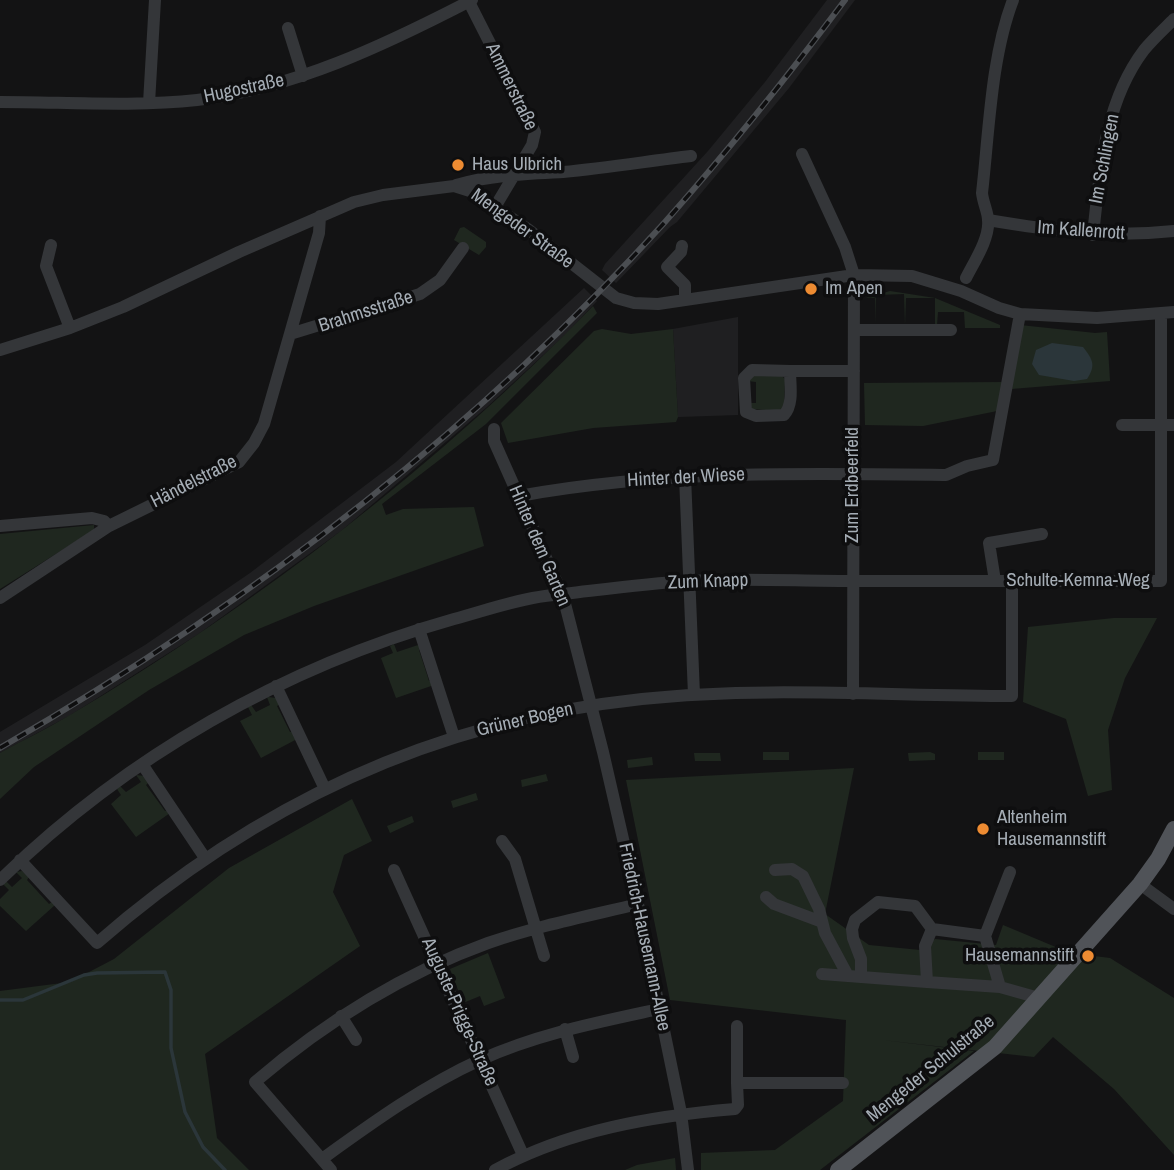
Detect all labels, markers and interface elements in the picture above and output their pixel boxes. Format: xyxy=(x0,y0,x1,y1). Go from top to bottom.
street label: Ammerstraße xyxy=(480,40,542,134)
street label: Hugostraße xyxy=(202,69,286,109)
street label: Im Schlingen xyxy=(1085,112,1125,206)
place label: Haus Ulbrich xyxy=(472,154,562,176)
marker: Haus Ulbrich xyxy=(450,157,466,173)
street label: Mengeder Straße xyxy=(466,184,578,274)
street label: Im Kallenrott xyxy=(1037,217,1125,245)
place label: Im Apen xyxy=(825,278,883,300)
marker: Im Apen xyxy=(803,281,819,297)
street label: Brahmsstraße xyxy=(316,286,416,338)
street label: Zum Erdbeerfeld xyxy=(842,427,864,543)
street label: Händelstraße xyxy=(147,451,241,513)
street label: Hinter der Wiese xyxy=(627,464,745,492)
street label: Hinter dem Garten xyxy=(503,482,575,610)
street label: Zum Knapp xyxy=(667,569,749,595)
street label: Schulte-Kemna-Weg xyxy=(1006,570,1150,592)
street label: Grüner Bogen xyxy=(475,698,575,742)
place label: Altenheim Hausemannstift xyxy=(997,807,1106,851)
marker: Altenheim Hausemannstift xyxy=(975,821,991,837)
street label: Friedrich-Hausemann-Allee xyxy=(613,841,675,1033)
street label: Auguste-Prigge-Straße xyxy=(416,934,502,1090)
place label: Hausemannstift xyxy=(965,945,1074,967)
marker: Hausemannstift xyxy=(1080,948,1096,964)
street label: Mengeder Schulstraße xyxy=(863,1011,999,1127)

